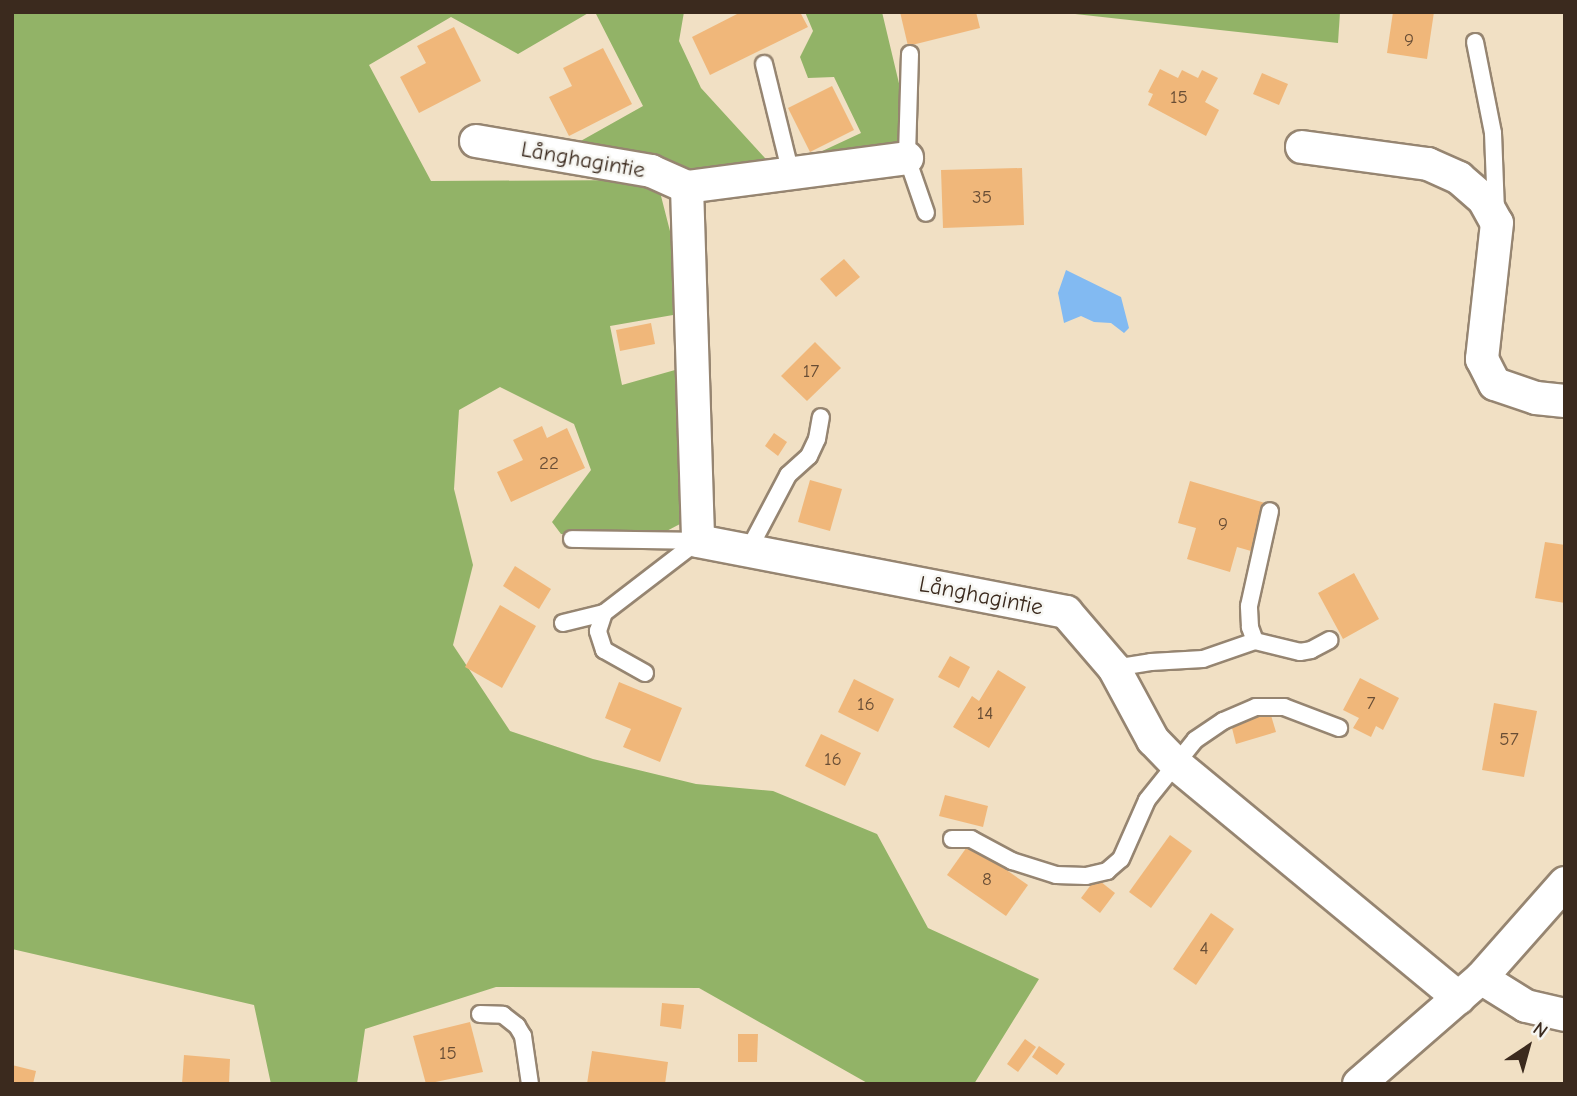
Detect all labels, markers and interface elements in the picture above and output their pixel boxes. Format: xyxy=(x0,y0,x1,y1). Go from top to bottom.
house number: 9 xyxy=(1404,30,1414,52)
house number: 15 xyxy=(1170,87,1188,109)
street label: Långhagintie xyxy=(519,136,647,184)
house number: 35 xyxy=(972,187,992,209)
house number: 17 xyxy=(803,361,819,383)
house number: 22 xyxy=(539,453,559,475)
house number: 9 xyxy=(1218,514,1228,536)
street label: Långhagintie xyxy=(917,570,1045,622)
house number: 7 xyxy=(1367,693,1375,715)
house number: 16 xyxy=(857,694,875,716)
house number: 14 xyxy=(977,703,993,725)
house number: 57 xyxy=(1499,729,1519,751)
house number: 16 xyxy=(824,749,842,771)
house number: 8 xyxy=(982,869,992,891)
house number: 4 xyxy=(1199,938,1209,960)
north arrow xyxy=(1493,1012,1563,1082)
text: N xyxy=(1529,1017,1552,1043)
house number: 15 xyxy=(439,1043,457,1065)

